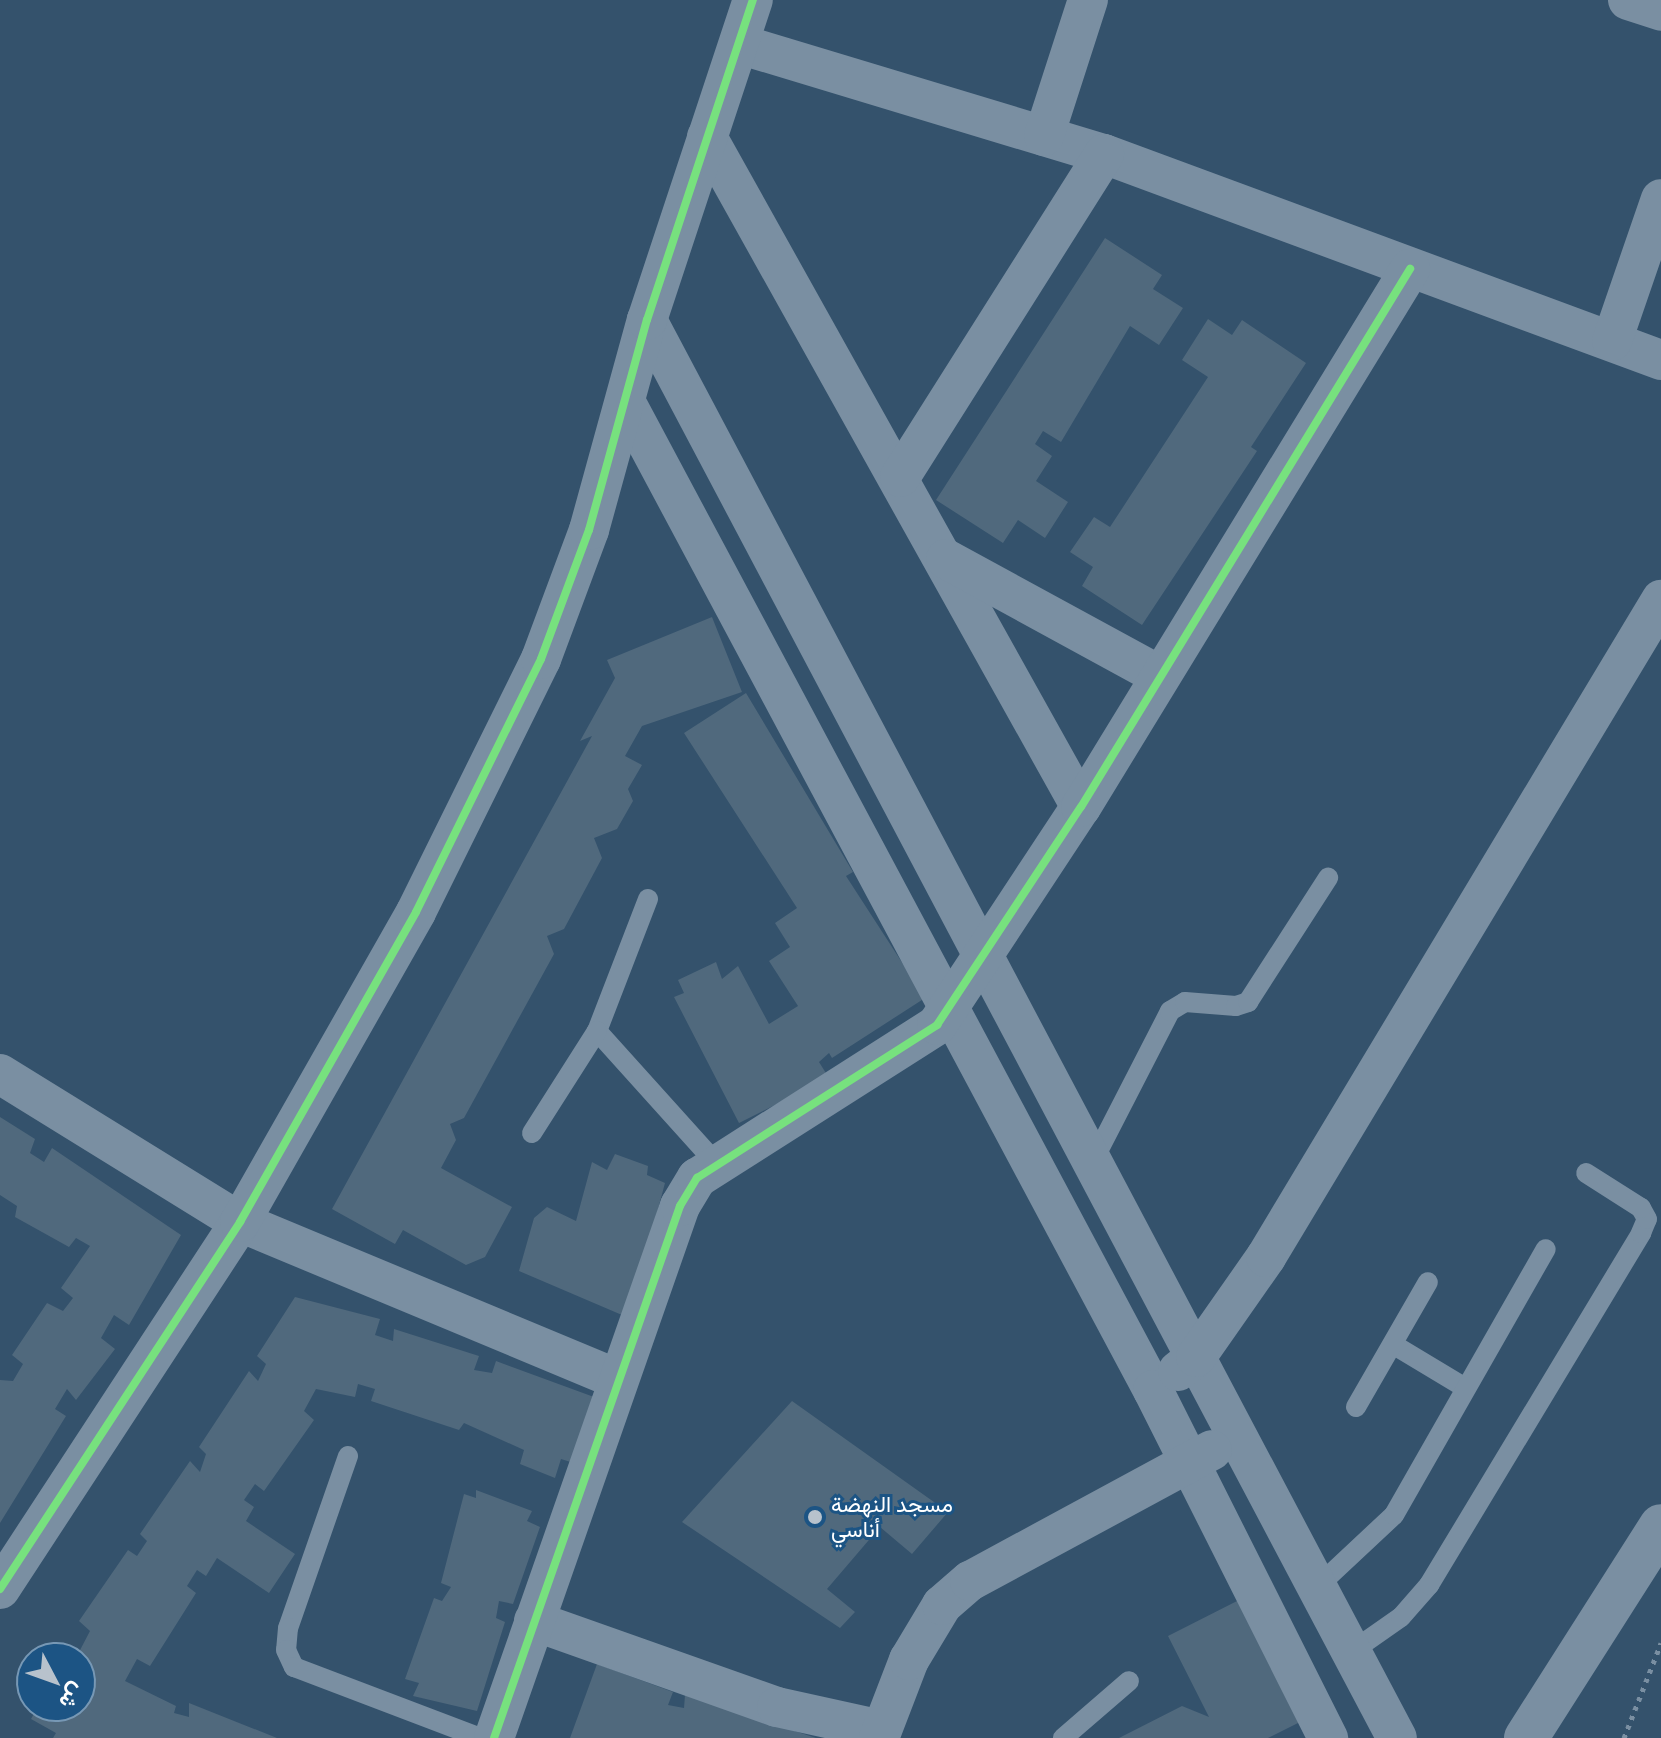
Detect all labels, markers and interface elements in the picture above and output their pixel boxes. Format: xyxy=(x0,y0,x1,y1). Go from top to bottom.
place label: مسجد النهضة أناسي xyxy=(831,1491,953,1542)
marker: مسجد النهضة أناسي xyxy=(806,1508,824,1526)
north arrow xyxy=(16,1642,96,1722)
text: ش xyxy=(51,1675,94,1718)

